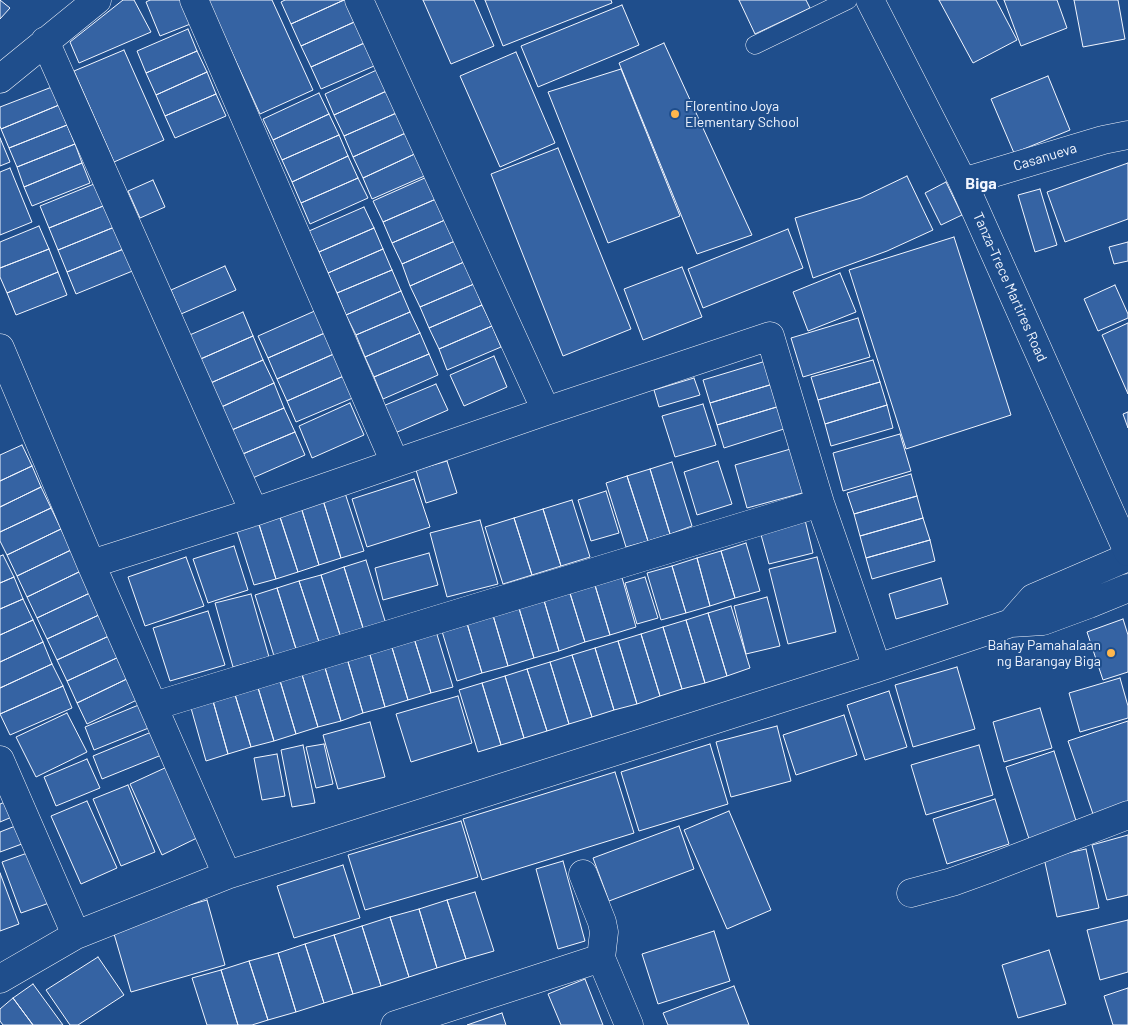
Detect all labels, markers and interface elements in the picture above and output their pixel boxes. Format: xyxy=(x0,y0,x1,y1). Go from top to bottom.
place label: Florentino Joya Elementary School xyxy=(685,98,799,130)
marker: Florentino Joya Elementary School xyxy=(669,108,681,120)
street label: Casanueva xyxy=(1011,139,1079,175)
district label: Biga xyxy=(965,174,997,194)
street label: Tanza-Trece Martires Road xyxy=(969,210,1051,364)
place label: Bahay Pamahalaan ng Barangay Biga xyxy=(987,637,1101,670)
marker: Bahay Pamahalaan ng Barangay Biga xyxy=(1105,647,1117,659)

